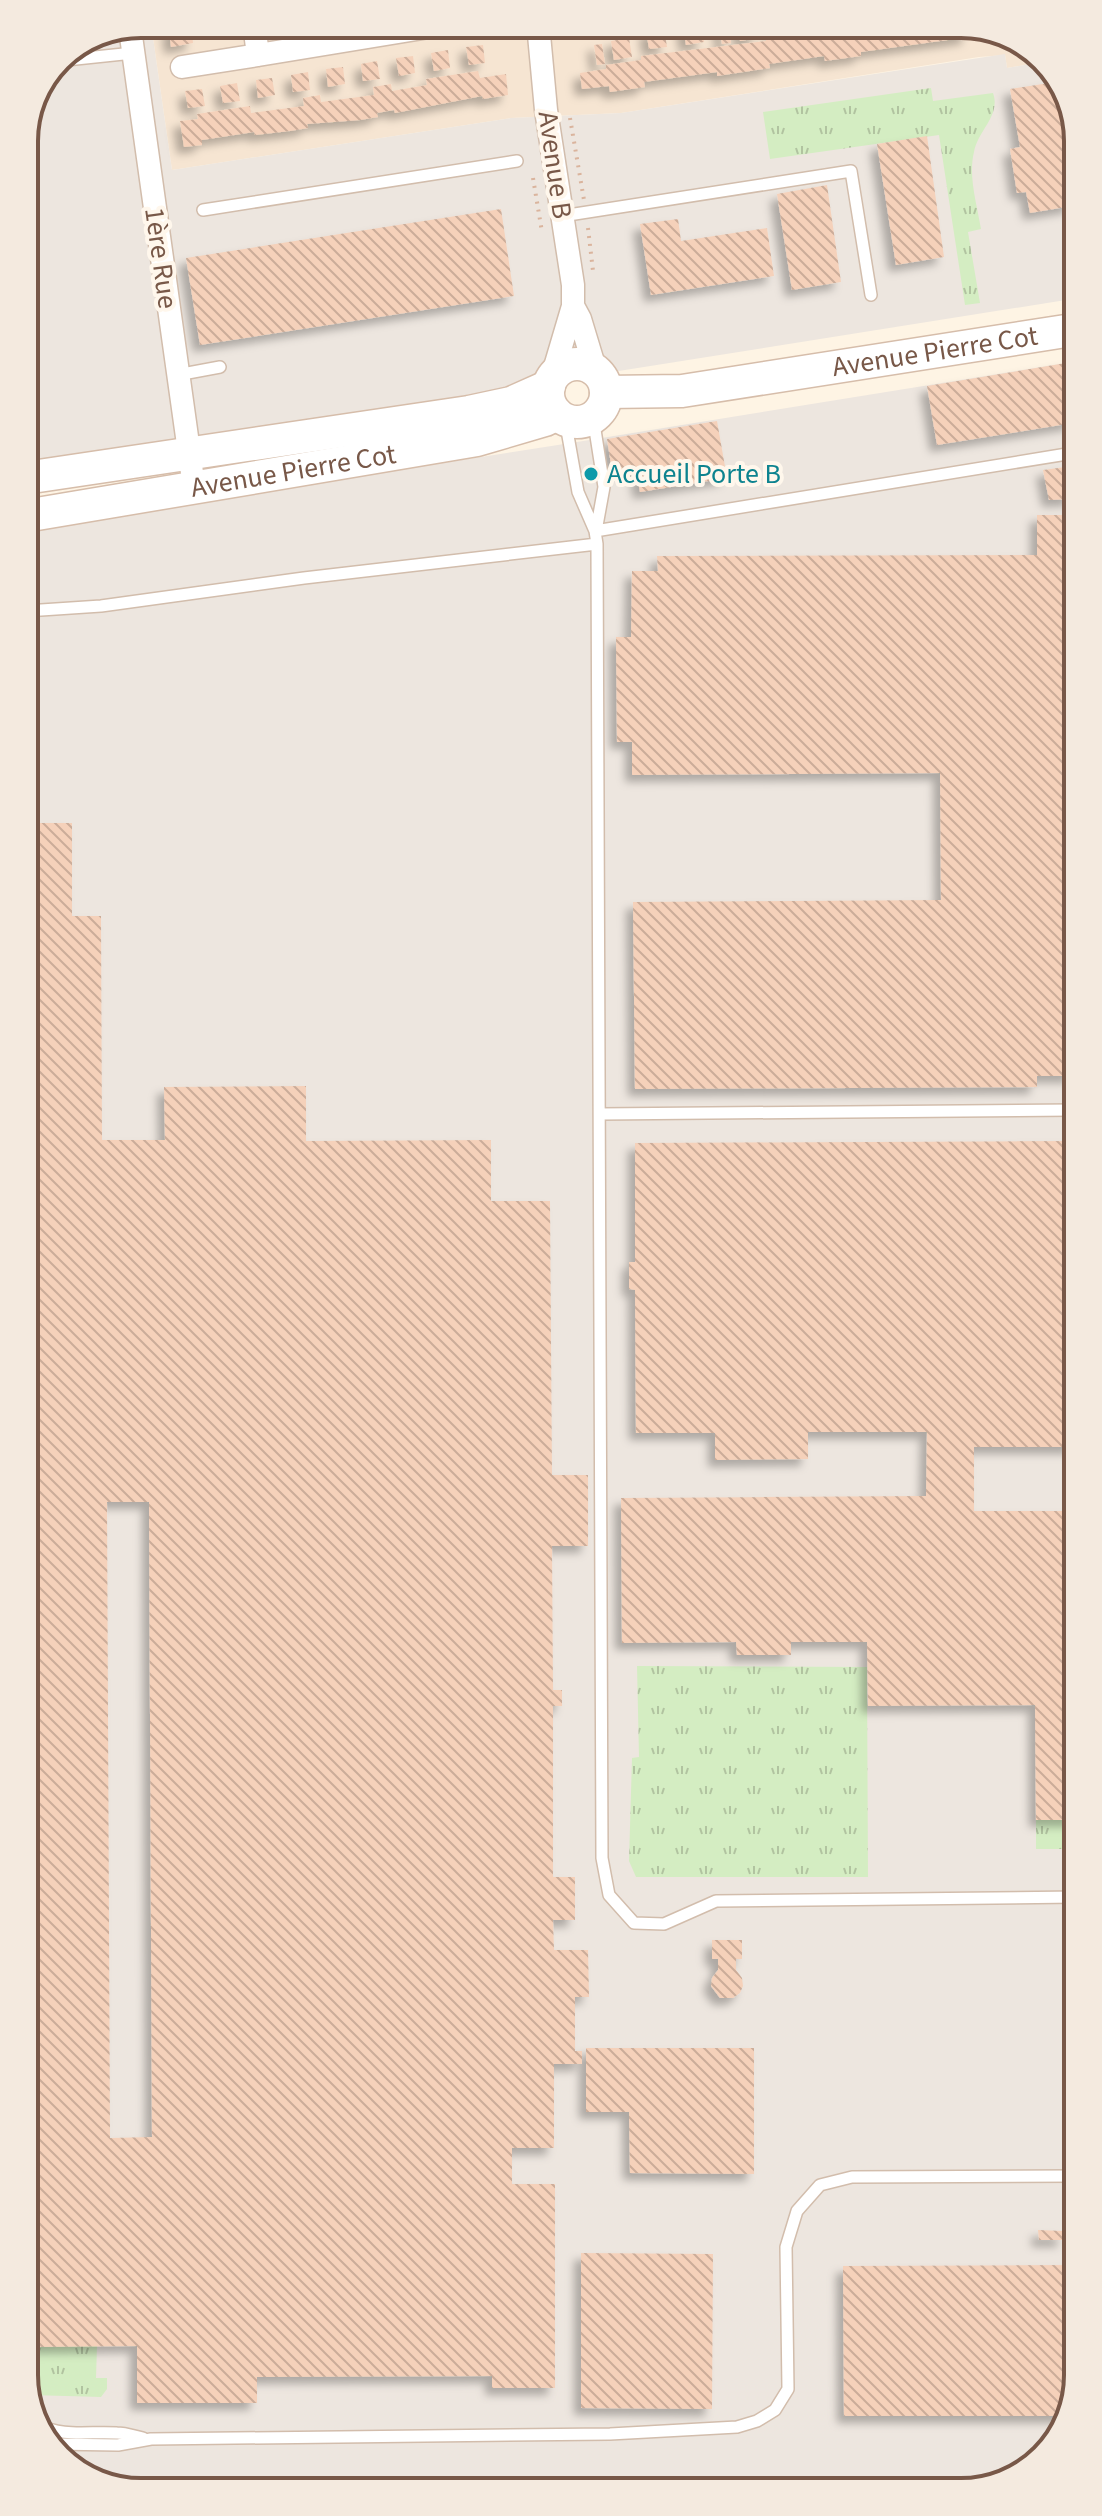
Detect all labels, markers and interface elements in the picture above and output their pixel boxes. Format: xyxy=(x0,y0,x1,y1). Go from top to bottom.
street label: Avenue B xyxy=(528,109,582,221)
street label: 1ère Rue xyxy=(134,205,188,311)
street label: Avenue Pierre Cot xyxy=(829,316,1041,387)
street label: Avenue Pierre Cot xyxy=(188,434,399,508)
place label: Accueil Porte B xyxy=(607,454,781,494)
marker: Accueil Porte B xyxy=(582,465,600,483)

